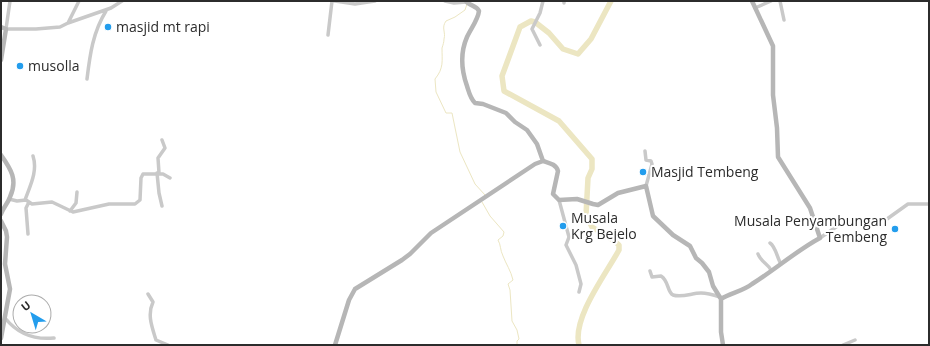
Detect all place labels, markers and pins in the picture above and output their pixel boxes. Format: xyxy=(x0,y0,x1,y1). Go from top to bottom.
place label: masjid mt rapi xyxy=(116,17,210,36)
marker: masjid mt rapi xyxy=(103,22,113,32)
place label: musolla xyxy=(28,56,80,75)
marker: musolla xyxy=(15,61,25,71)
place label: Masjid Tembeng xyxy=(651,162,759,181)
marker: Masjid Tembeng xyxy=(638,167,648,177)
place label: Musala Krg Bejelo xyxy=(571,208,637,243)
place label: Musala Penyambungan Tembeng xyxy=(734,211,887,246)
marker: Musala Krg Bejelo xyxy=(558,221,568,231)
marker: Musala Penyambungan Tembeng xyxy=(890,224,900,234)

